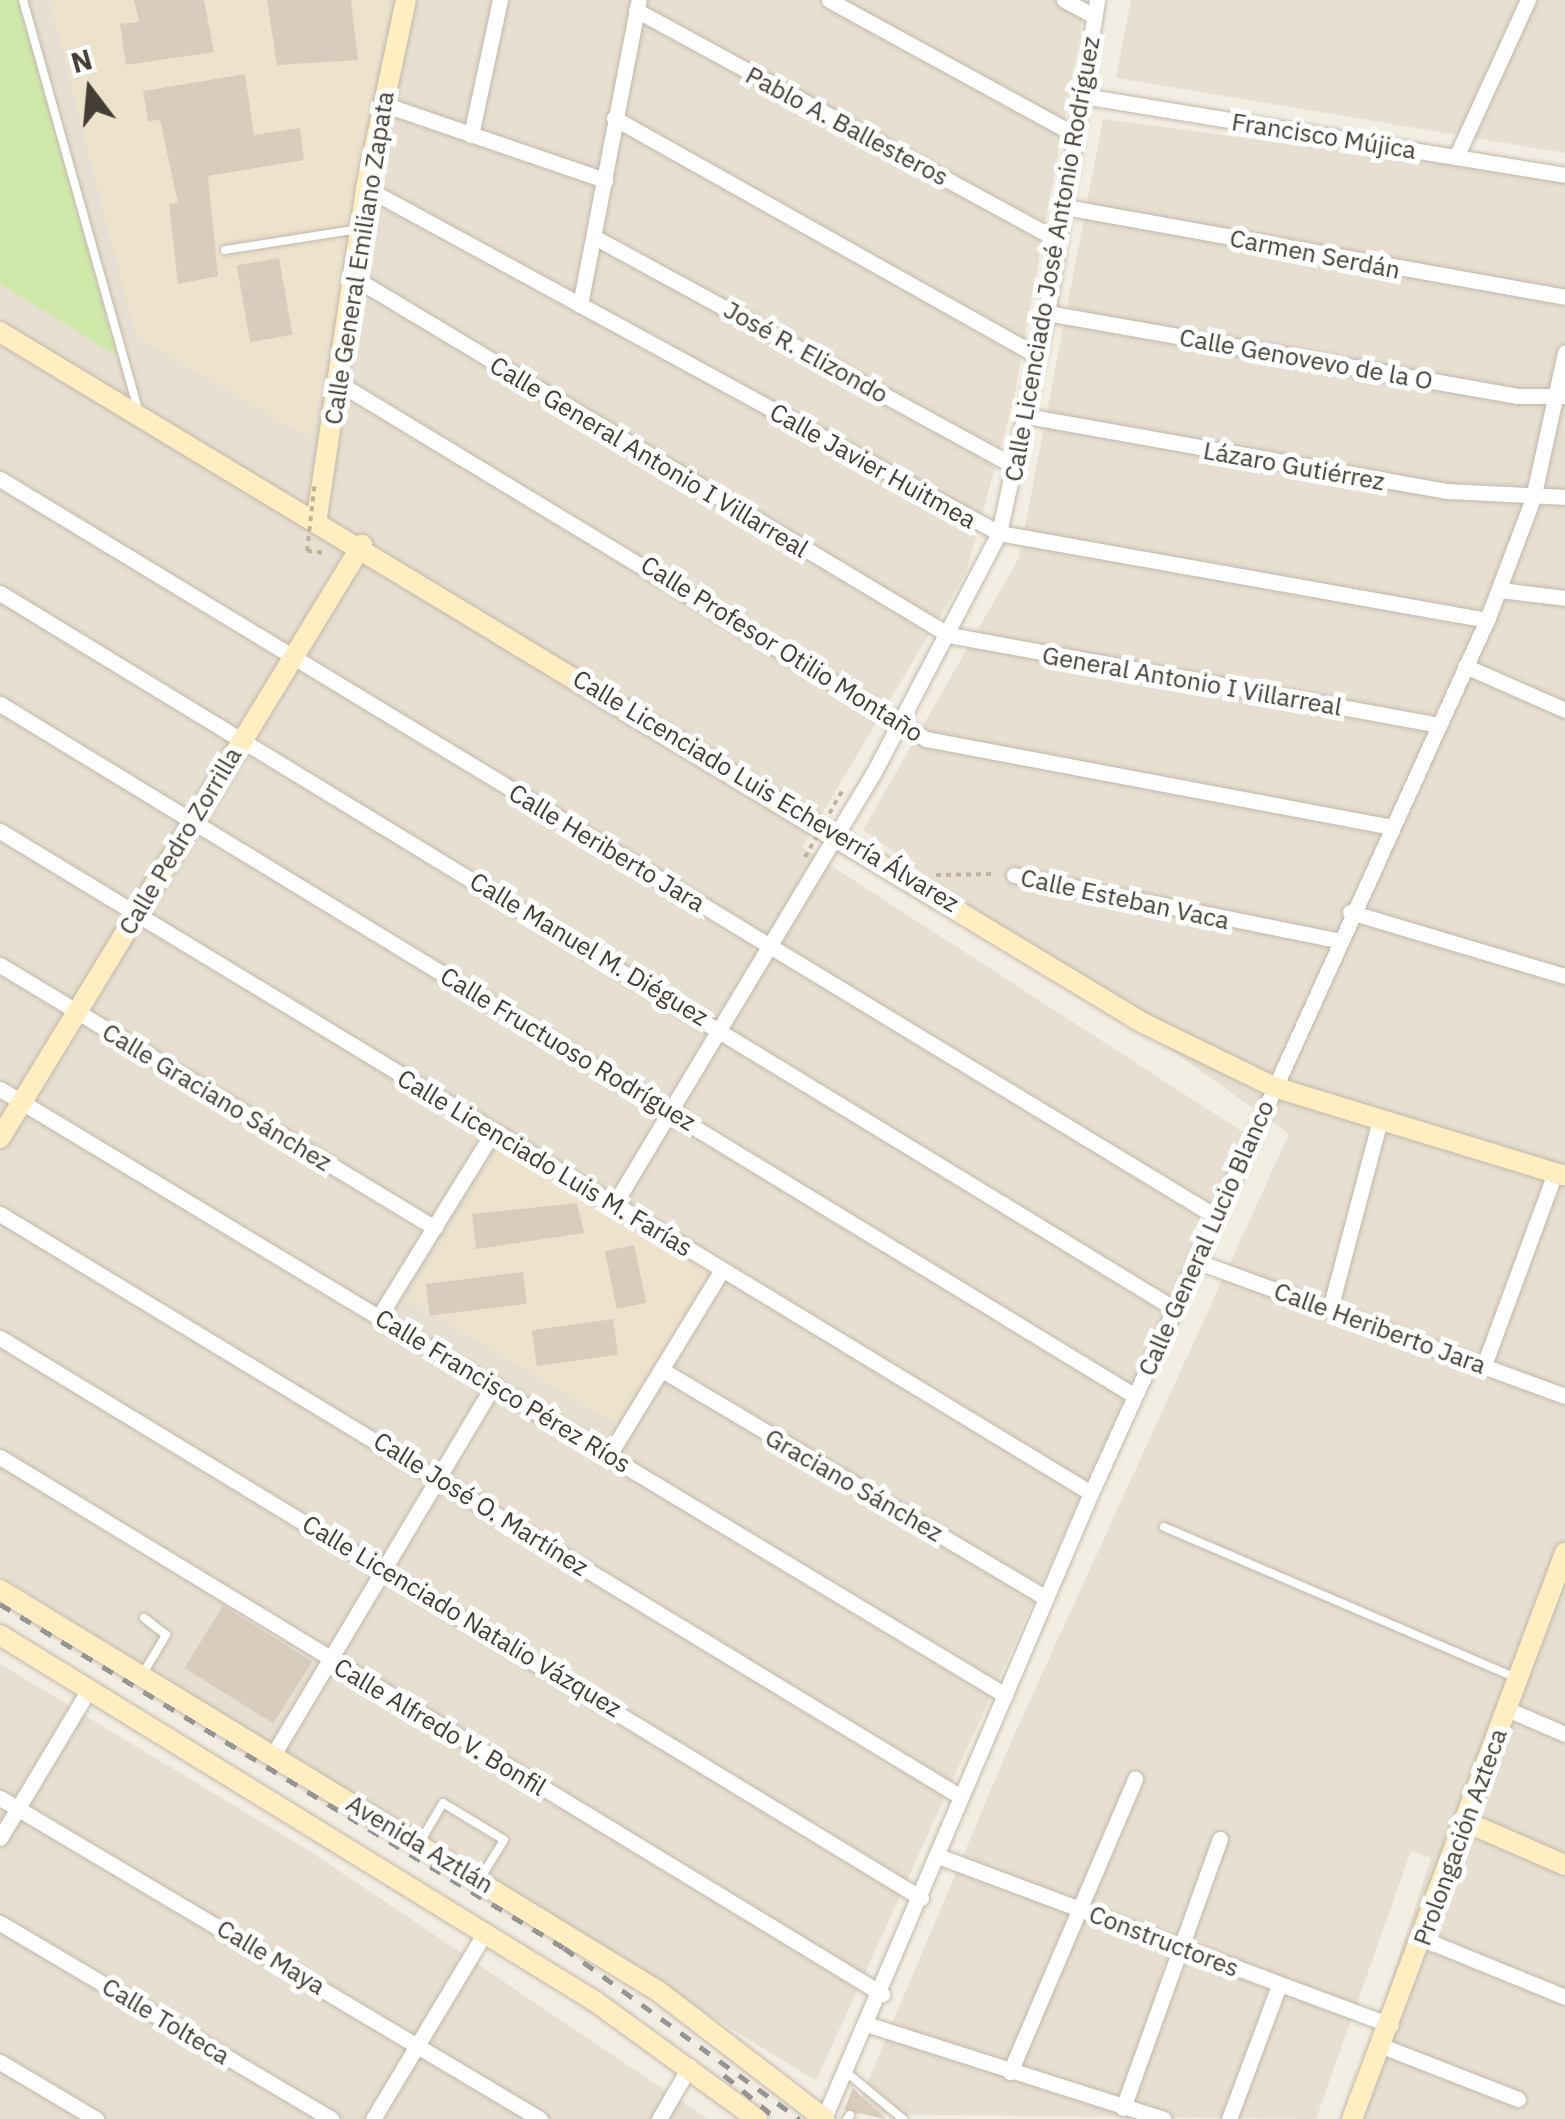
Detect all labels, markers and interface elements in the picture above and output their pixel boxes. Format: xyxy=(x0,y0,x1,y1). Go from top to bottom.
street label: Calle Licenciado José Antonio Rodríguez xyxy=(998,34,1106,484)
north arrow xyxy=(40,40,140,140)
text: N xyxy=(67,40,96,81)
street label: Pablo A. Ballesteros xyxy=(741,60,953,192)
street label: Calle General Emiliano Zapata xyxy=(318,89,400,427)
street label: Francisco Mújica xyxy=(1230,107,1418,165)
street label: Carmen Serdán xyxy=(1227,223,1403,285)
street label: José R. Elizondo xyxy=(719,295,893,409)
street label: Calle Genovevo de la O xyxy=(1177,322,1435,396)
street label: Calle General Antonio I Villarreal xyxy=(485,350,813,564)
street label: Calle Javier Huitmea xyxy=(765,397,981,535)
street label: Lázaro Gutiérrez xyxy=(1201,435,1387,497)
street label: Calle Profesor Otilio Montaño xyxy=(635,550,929,748)
street label: General Antonio I Villarreal xyxy=(1040,640,1344,722)
street label: Calle Licenciado Luis Echeverría Álvarez xyxy=(568,664,964,918)
street label: Calle Pedro Zorrilla xyxy=(112,742,248,940)
street label: Calle Heriberto Jara xyxy=(504,778,710,918)
street label: Calle Esteban Vaca xyxy=(1018,862,1232,936)
street label: Calle Manuel M. Diéguez xyxy=(464,866,714,1032)
street label: Calle Fructuoso Rodríguez xyxy=(435,961,701,1137)
street label: Calle Graciano Sánchez xyxy=(97,1017,337,1177)
street label: Calle Licenciado Luis M. Farías xyxy=(392,1063,698,1263)
street label: Calle General Lucio Blanco xyxy=(1132,1096,1280,1380)
street label: Calle Heriberto Jara xyxy=(1270,1276,1490,1380)
street label: Calle Francisco Pérez Ríos xyxy=(370,1303,636,1479)
street label: Graciano Sánchez xyxy=(760,1422,948,1548)
street label: Calle José O. Martínez xyxy=(368,1426,594,1582)
street label: Calle Licenciado Natalio Vázquez xyxy=(297,1509,627,1723)
street label: Calle Alfredo V. Bonfil xyxy=(329,1652,551,1802)
street label: Prolongación Azteca xyxy=(1407,1724,1513,1950)
street label: Avenida Aztlán xyxy=(341,1788,499,1900)
street label: Constructores xyxy=(1085,1899,1243,1983)
street label: Calle Maya xyxy=(211,1913,331,2001)
street label: Calle Tolteca xyxy=(97,1971,235,2071)

